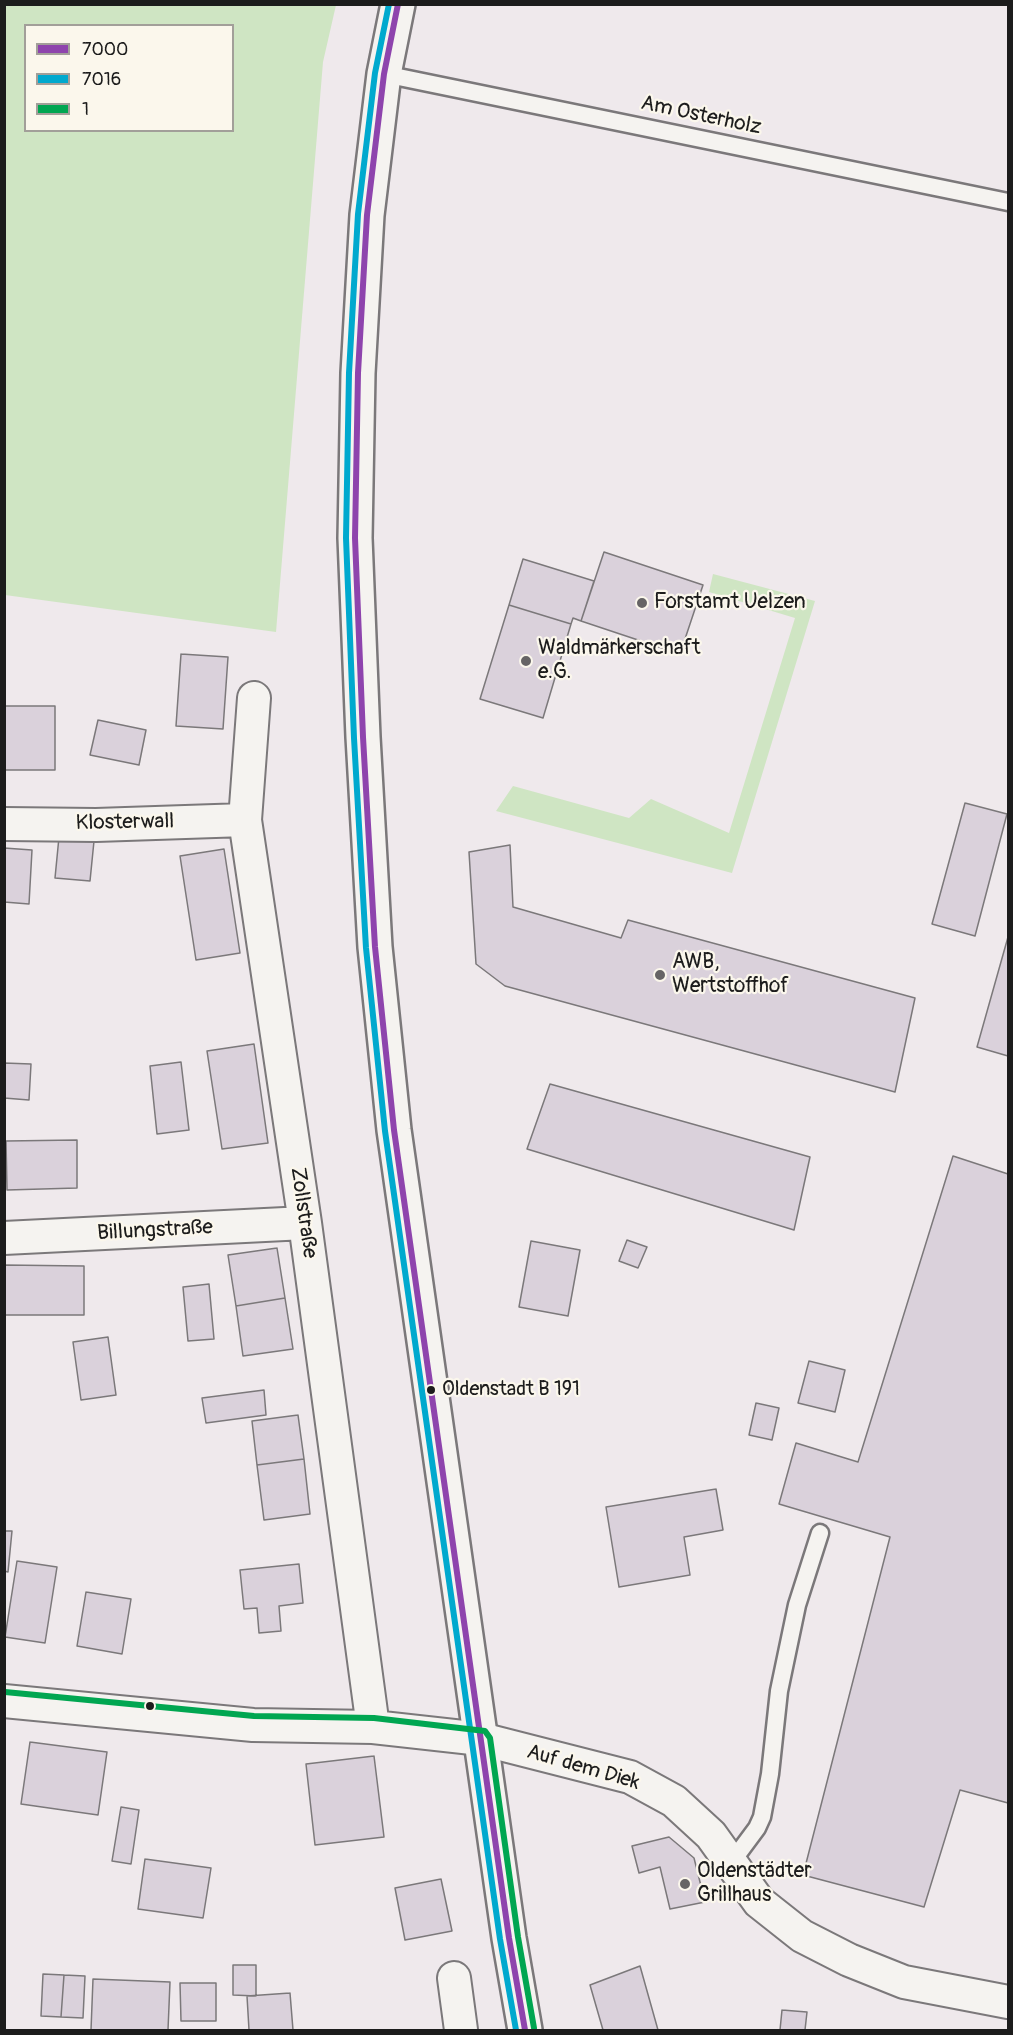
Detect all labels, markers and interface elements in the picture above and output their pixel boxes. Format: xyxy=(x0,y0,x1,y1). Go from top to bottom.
legend xyxy=(24,24,234,132)
text: 7000 xyxy=(82,38,128,61)
text: 7016 xyxy=(82,68,121,91)
street label: Am Osterholz xyxy=(638,91,764,141)
text: 1 xyxy=(82,98,89,121)
place label: Forstamt Uelzen xyxy=(654,590,806,616)
marker: Forstamt Uelzen xyxy=(635,596,649,610)
place label: Waldmärkerschaft e.G. xyxy=(538,636,700,686)
marker: Waldmärkerschaft e.G. xyxy=(519,654,533,668)
street label: Klosterwall xyxy=(76,810,174,836)
place label: AWB, Wertstoffhof xyxy=(672,950,789,1000)
marker: AWB, Wertstoffhof xyxy=(653,968,667,982)
street label: Zollstraße xyxy=(284,1166,322,1260)
street label: Billungstraße xyxy=(97,1215,213,1247)
place label: Oldenstadt B 191 xyxy=(442,1378,580,1402)
marker: Oldenstadt B 191 xyxy=(425,1384,437,1396)
unlabelled marker xyxy=(144,1700,156,1712)
street label: Auf dem Diek xyxy=(524,1740,642,1796)
place label: Oldenstädter Grillhaus xyxy=(697,1859,812,1909)
marker: Oldenstädter Grillhaus xyxy=(678,1877,692,1891)

